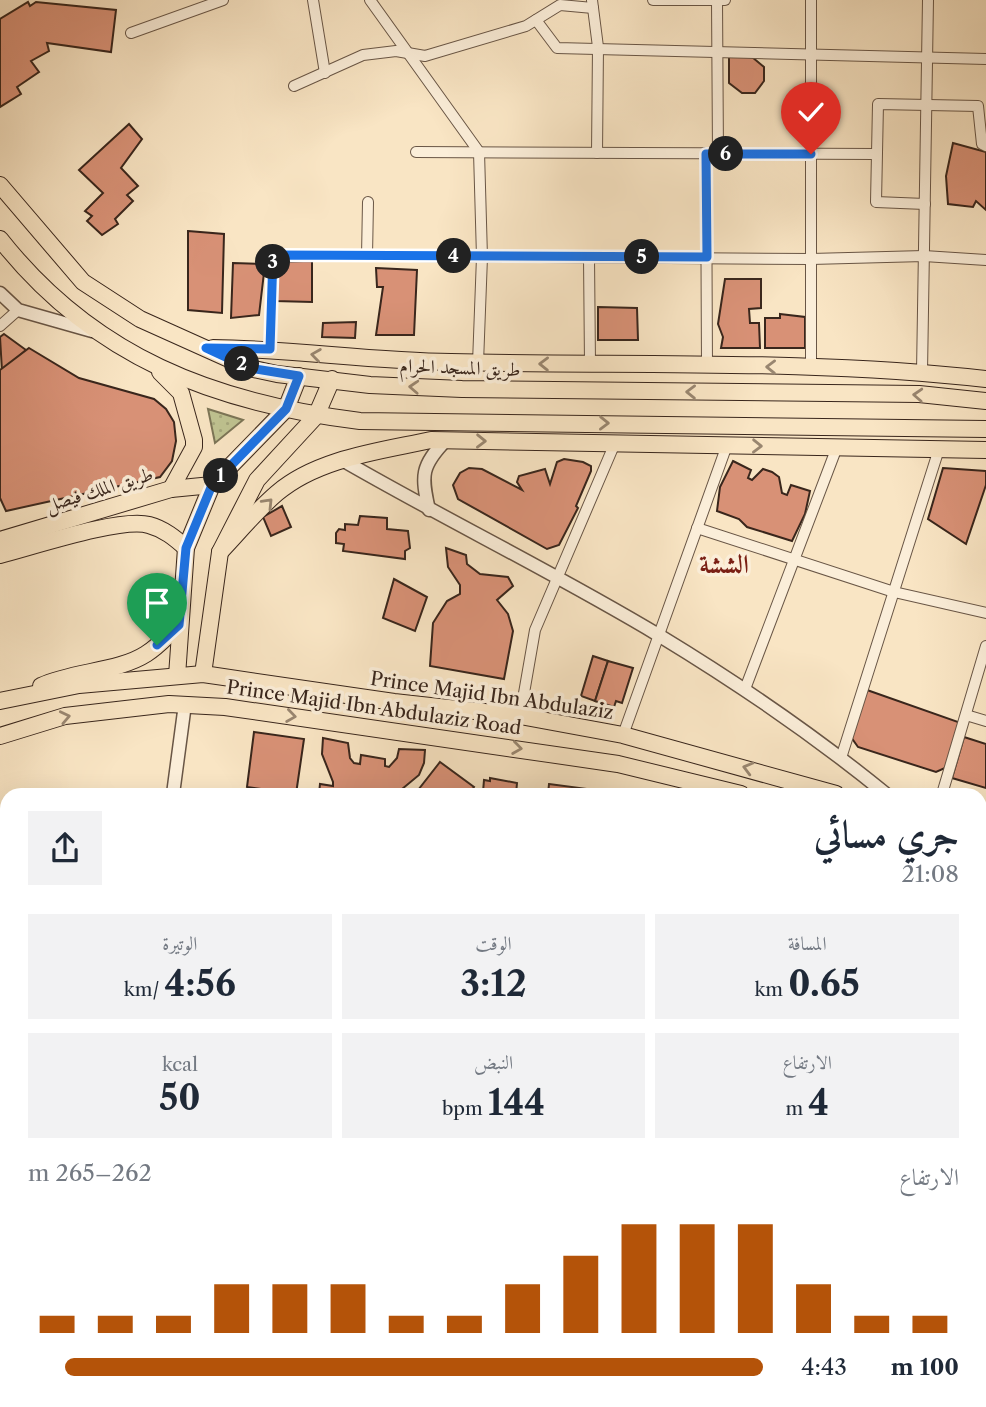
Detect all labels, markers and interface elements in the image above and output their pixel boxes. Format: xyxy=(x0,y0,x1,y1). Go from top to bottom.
pin xyxy=(781,82,841,154)
icon: check xyxy=(792,93,830,131)
pin: 6 xyxy=(708,136,744,172)
text: 6 xyxy=(720,142,731,165)
pin: 4 xyxy=(436,238,472,274)
pin: 5 xyxy=(624,240,660,274)
pin: 3 xyxy=(256,244,290,280)
text: 4 xyxy=(448,244,459,267)
text: 5 xyxy=(636,245,647,268)
text: 3 xyxy=(267,250,278,273)
pin: 2 xyxy=(224,346,260,382)
one-way arrow xyxy=(311,348,322,363)
text: 2 xyxy=(236,352,247,375)
street label: طريق المسجد الحرام xyxy=(399,354,521,386)
one-way arrow xyxy=(538,356,549,372)
one-way arrow xyxy=(765,359,776,375)
one-way arrow xyxy=(408,380,419,395)
one-way arrow xyxy=(685,384,695,400)
one-way arrow xyxy=(912,387,923,402)
one-way arrow xyxy=(599,415,610,431)
one-way arrow xyxy=(476,433,487,449)
one-way arrow xyxy=(752,438,763,453)
pin: 1 xyxy=(204,458,238,494)
street label: طريق الملك فيصل xyxy=(43,462,156,519)
text: 1 xyxy=(216,464,225,487)
one-way arrow xyxy=(259,498,272,511)
district label: الششة xyxy=(699,548,749,580)
pin xyxy=(127,573,187,645)
icon: arrive xyxy=(138,584,176,622)
street label: Prince Majid Ibn Abdulaziz xyxy=(369,667,615,724)
street label: Prince Majid Ibn Abdulaziz Road xyxy=(225,675,523,740)
one-way arrow xyxy=(285,708,297,723)
one-way arrow xyxy=(59,710,71,725)
one-way arrow xyxy=(511,740,522,755)
one-way arrow xyxy=(742,762,754,776)
text: جري مسائي xyxy=(814,810,959,857)
button: share xyxy=(28,811,102,885)
text: 21:08 xyxy=(901,860,959,888)
text: الوتيرة xyxy=(162,932,197,955)
text: الوقت xyxy=(475,932,512,955)
text: المسافة xyxy=(788,932,827,955)
text: 4:56 xyxy=(164,962,236,1005)
text: 3:12 xyxy=(460,962,527,1005)
text: 0.65 xyxy=(788,962,860,1005)
text: /km xyxy=(124,978,164,1001)
text: km xyxy=(754,978,788,1001)
text: النبض xyxy=(474,1051,513,1074)
text: الارتفاع xyxy=(783,1051,832,1074)
text: kcal xyxy=(162,1053,198,1076)
text: 50 xyxy=(159,1076,201,1119)
text: 144 xyxy=(488,1081,545,1124)
text: 4 xyxy=(808,1081,829,1124)
text: bpm xyxy=(442,1097,488,1120)
text: m xyxy=(785,1097,808,1120)
text: 262–265 m xyxy=(28,1159,152,1187)
text: الارتفاع xyxy=(899,1163,959,1191)
text: 4:43 xyxy=(801,1353,847,1381)
text: 100 m xyxy=(891,1353,959,1381)

